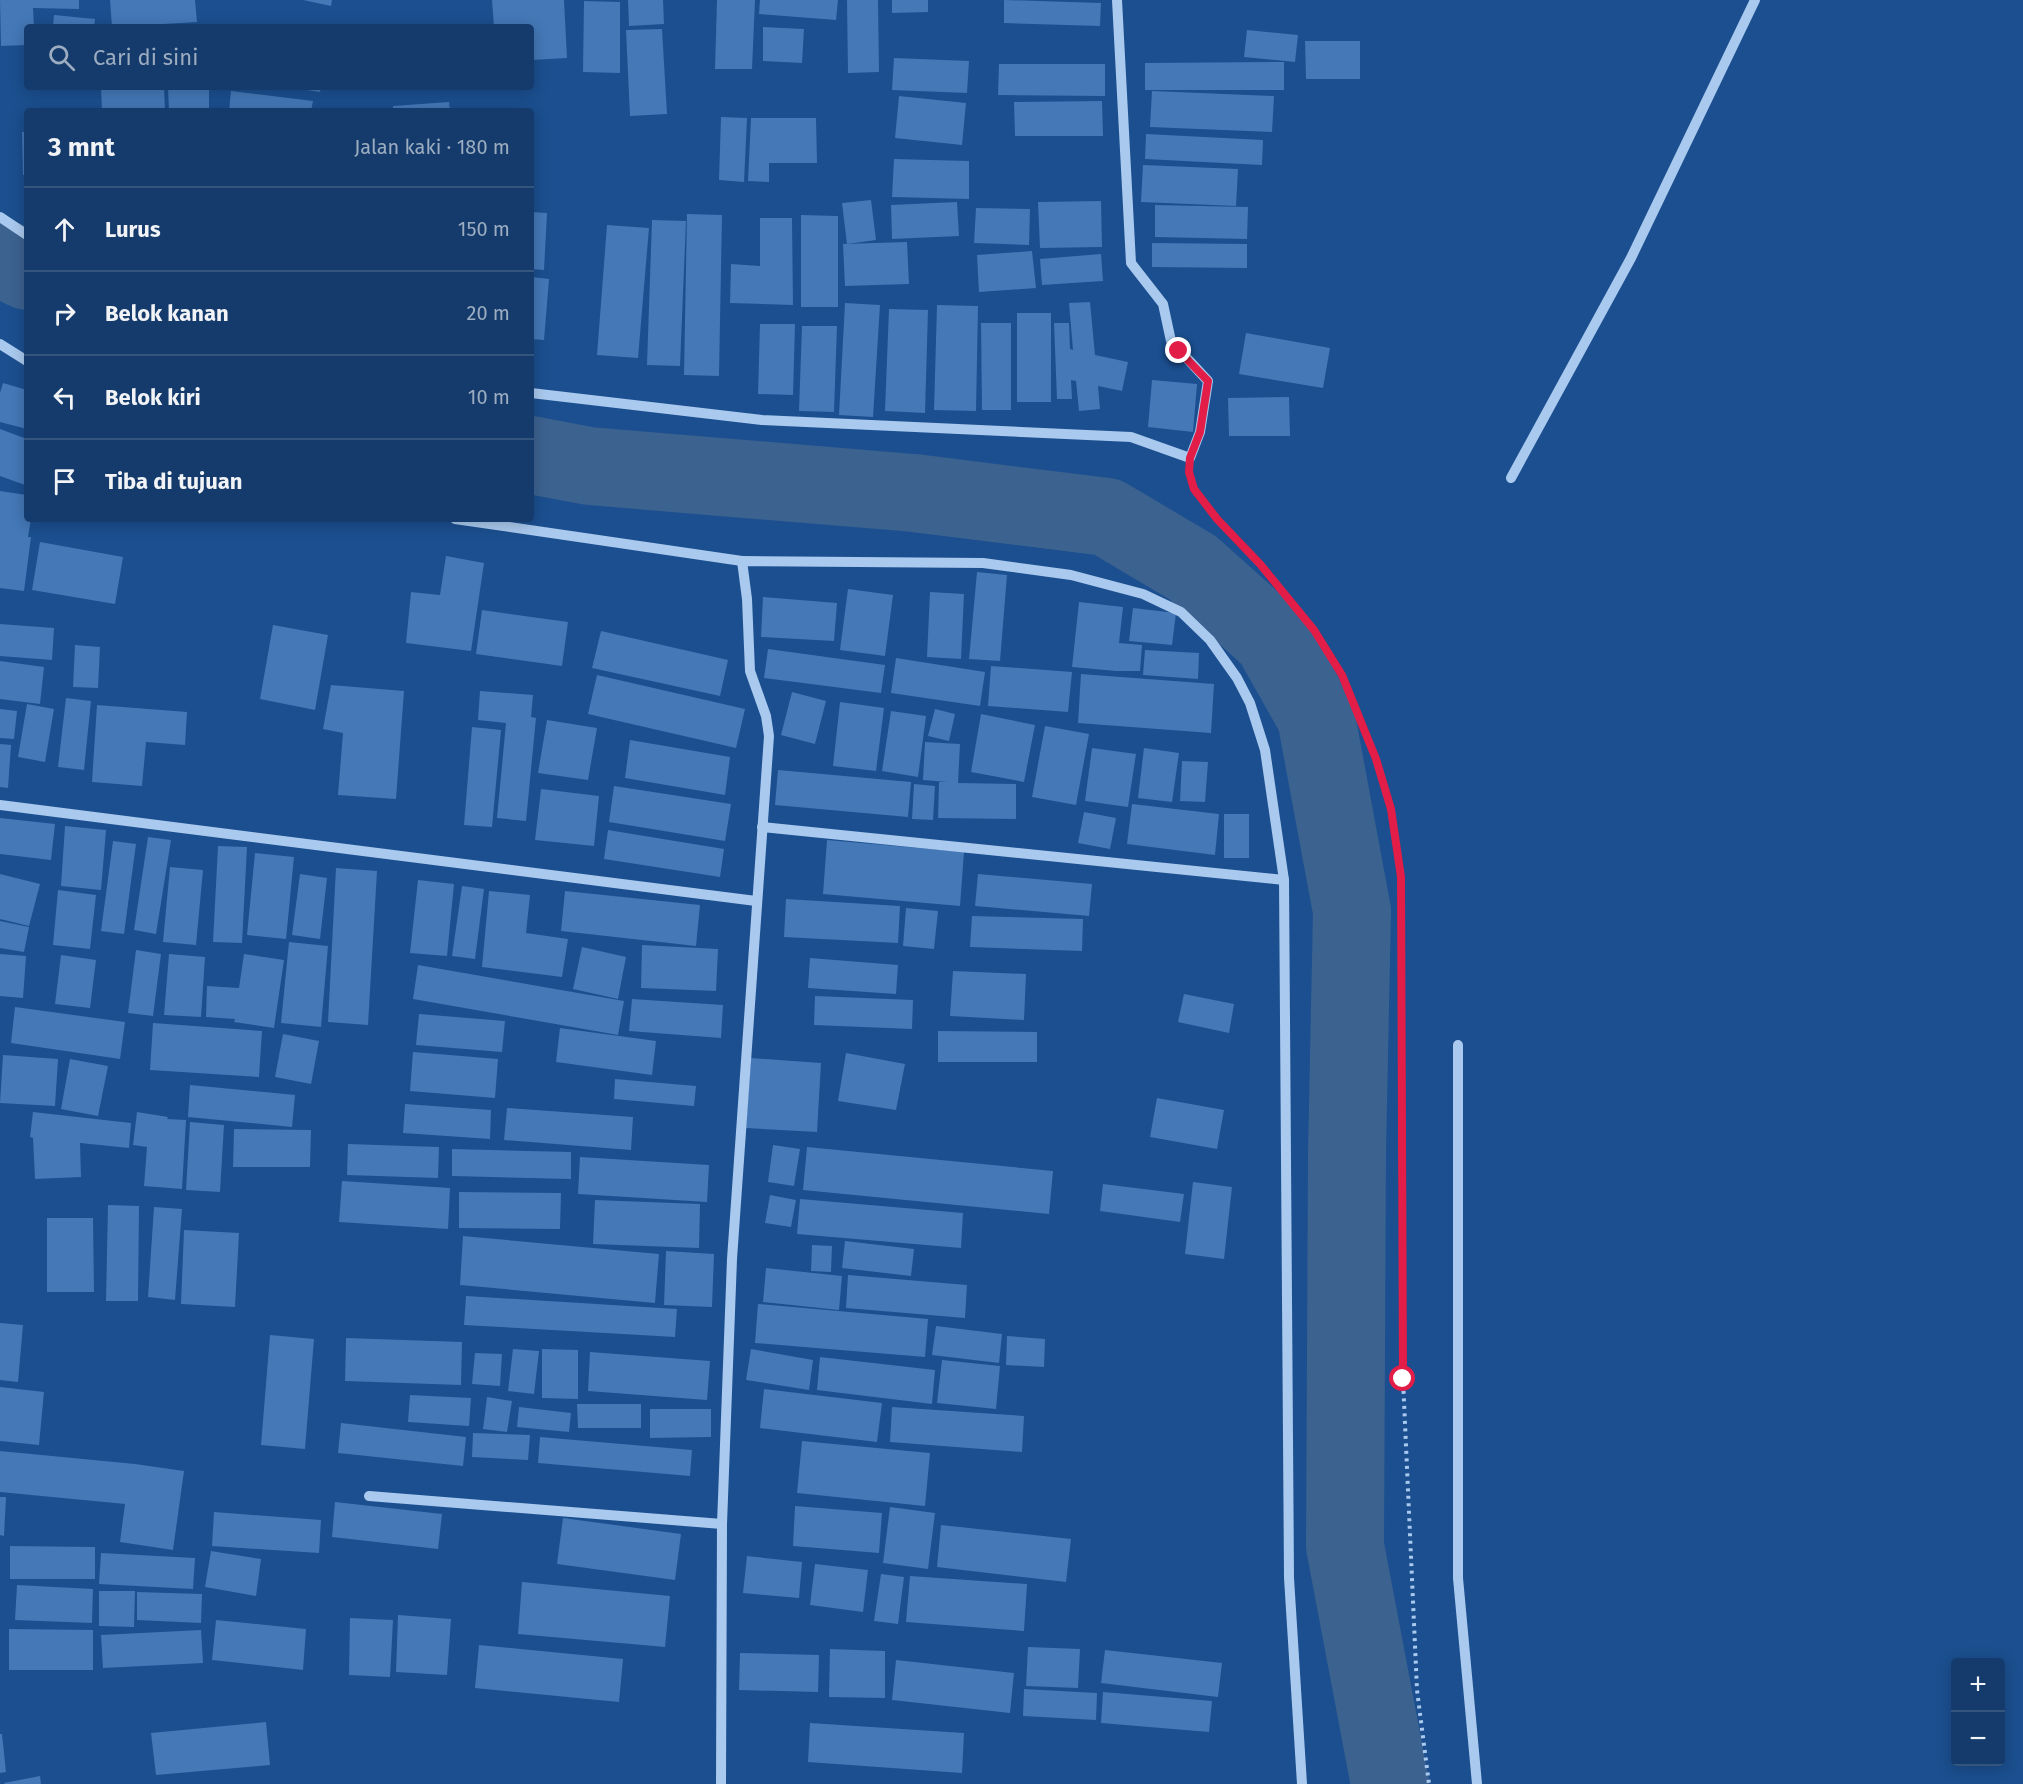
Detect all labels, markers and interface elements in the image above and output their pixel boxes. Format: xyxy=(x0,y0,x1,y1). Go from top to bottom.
search box xyxy=(24,24,534,90)
icon: search xyxy=(45,41,78,74)
text: Cari di sini xyxy=(93,44,198,71)
text: 3 mnt xyxy=(48,132,115,163)
text: Jalan kaki · 180 m xyxy=(354,135,510,159)
icon: ahead xyxy=(48,213,81,246)
text: Lurus xyxy=(105,216,161,243)
text: 150 m xyxy=(458,217,510,241)
icon: right xyxy=(48,297,81,330)
text: Belok kanan xyxy=(105,300,229,327)
text: 20 m xyxy=(467,301,510,325)
route end xyxy=(1165,337,1191,363)
icon: left xyxy=(48,381,81,414)
text: Belok kiri xyxy=(105,384,201,411)
text: 10 m xyxy=(468,385,510,409)
icon: arrive xyxy=(48,465,81,498)
text: Tiba di tujuan xyxy=(105,468,242,495)
route start xyxy=(1389,1365,1415,1391)
map controls xyxy=(1951,1658,2005,1766)
button: + xyxy=(1951,1658,2005,1712)
button: − xyxy=(1951,1712,2005,1766)

